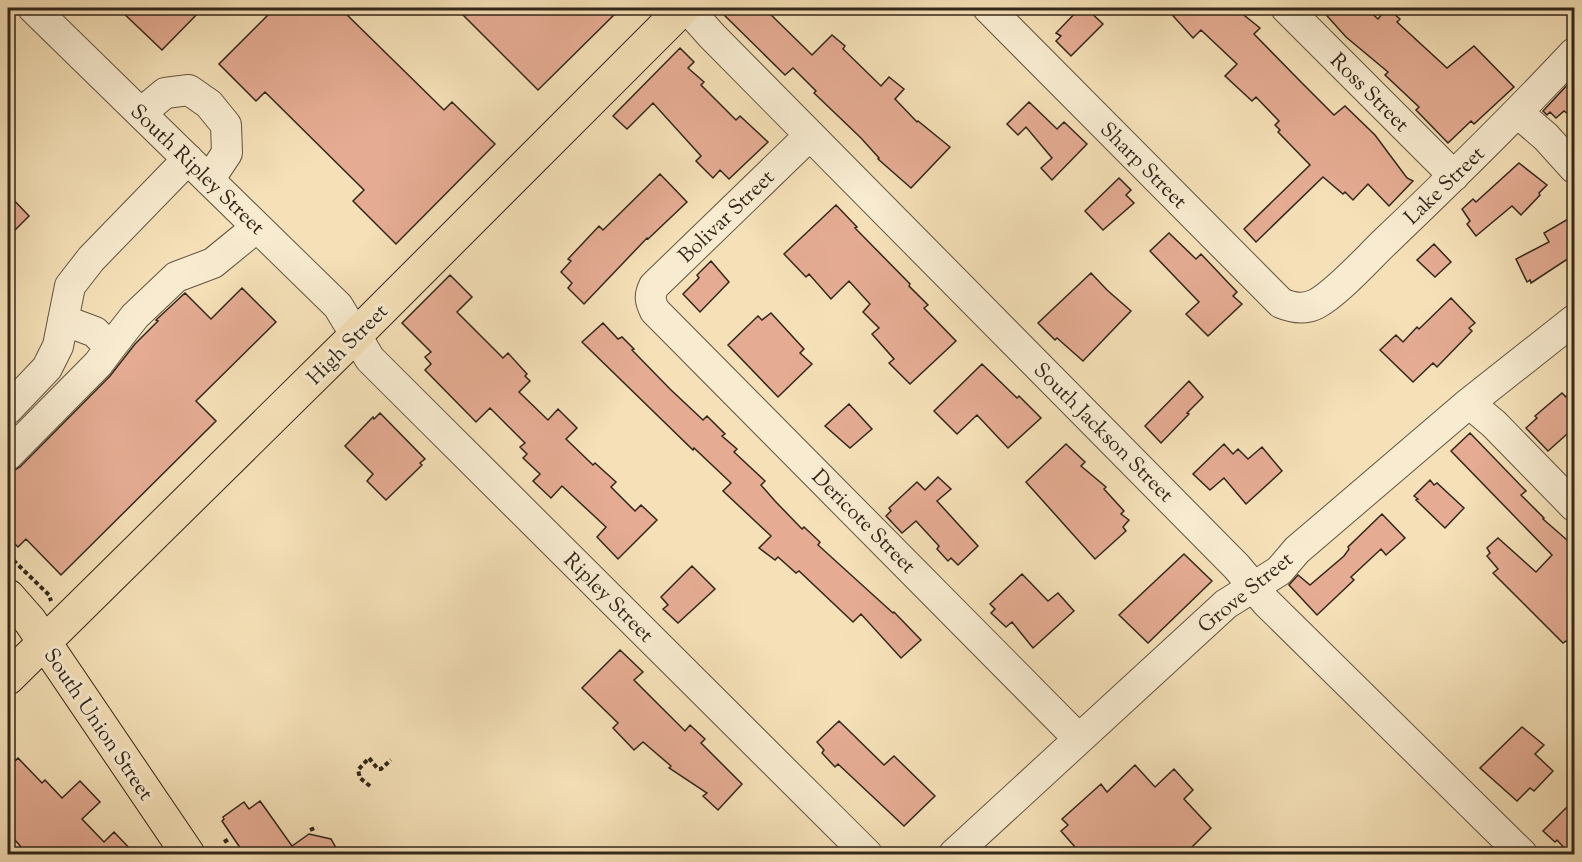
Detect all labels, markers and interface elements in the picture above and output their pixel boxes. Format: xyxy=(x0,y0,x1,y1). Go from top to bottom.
street label: Ross Street xyxy=(1322,47,1415,140)
street label: South Ripley Street xyxy=(123,98,271,243)
street label: Sharp Street xyxy=(1092,116,1193,217)
street label: Lake Street xyxy=(1398,140,1492,233)
street label: Bolivar Street xyxy=(673,164,782,271)
street label: High Street xyxy=(301,298,396,393)
street label: South Jackson Street xyxy=(1026,357,1179,510)
street label: Dericote Street xyxy=(804,463,922,581)
street label: Grove Street xyxy=(1192,546,1300,641)
street label: Ripley Street xyxy=(556,547,659,650)
street label: South Union Street xyxy=(35,643,160,807)

